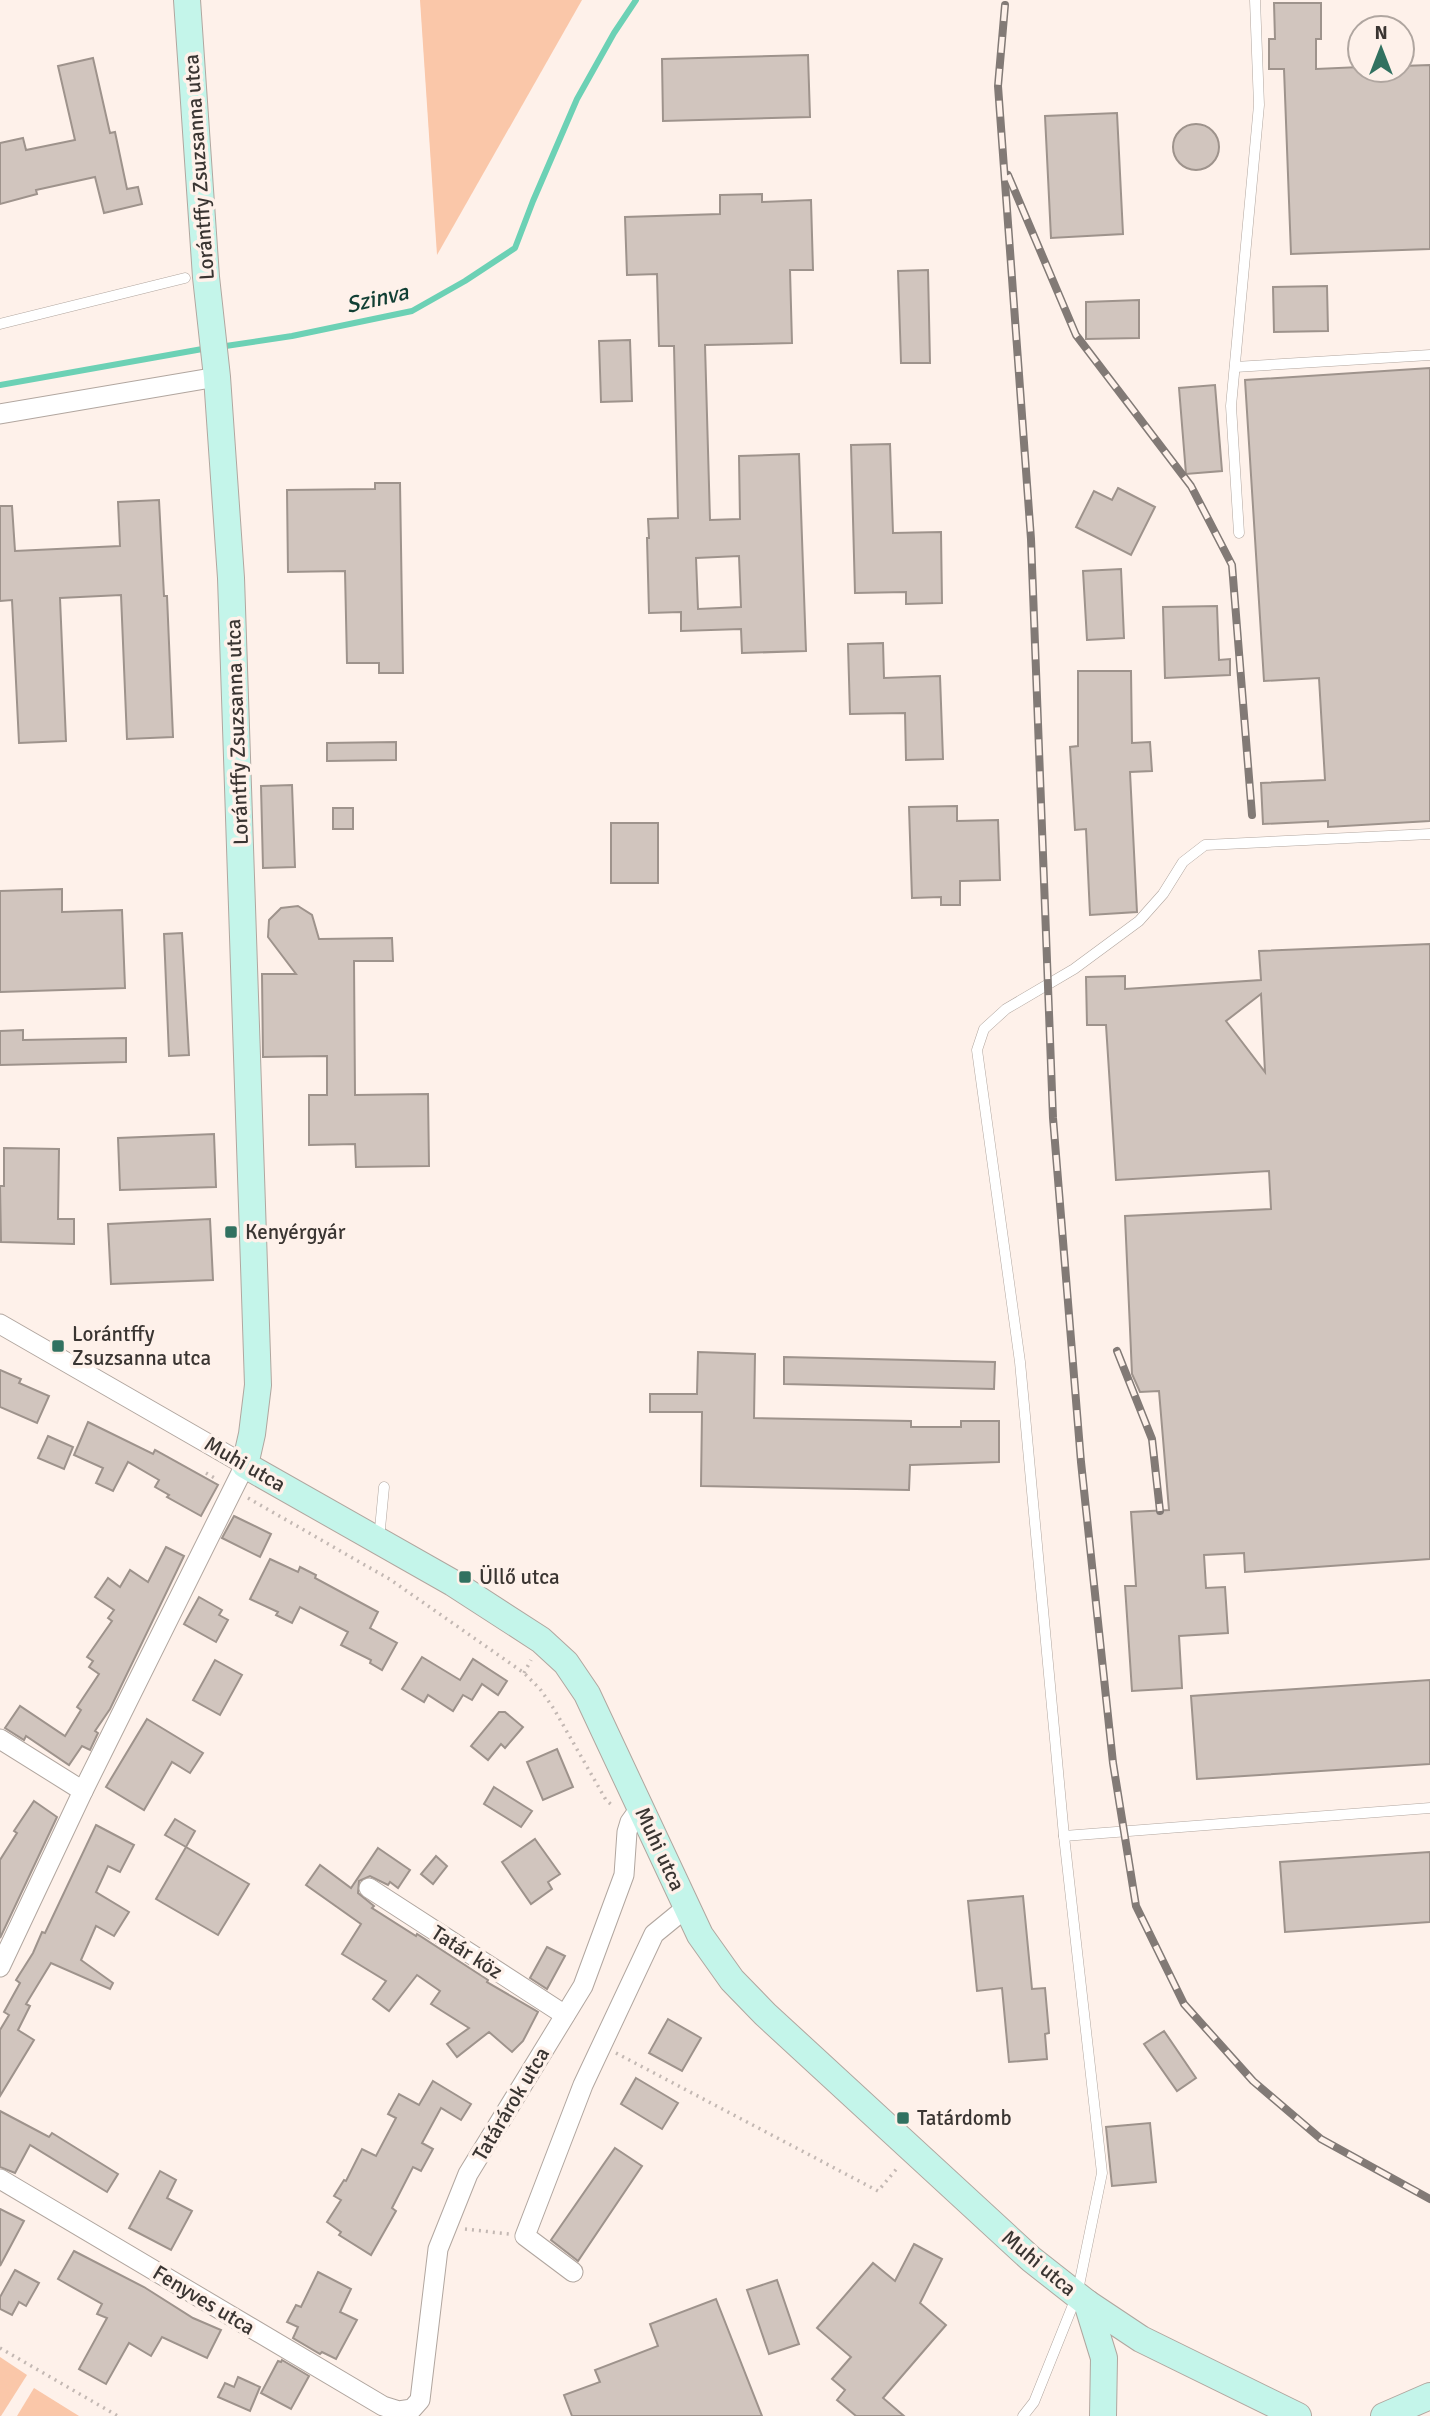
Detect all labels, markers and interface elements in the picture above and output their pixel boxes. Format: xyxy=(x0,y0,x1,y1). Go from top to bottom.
north arrow xyxy=(1346,14,1416,84)
text: N xyxy=(1374,21,1388,45)
street label: Lorántffy Zsuzsanna utca xyxy=(178,53,220,281)
water label: Szinva xyxy=(343,277,413,320)
street label: Lorántffy Zsuzsanna utca xyxy=(220,618,254,846)
place label: Kenyérgyár xyxy=(245,1219,346,1245)
marker: Kenyérgyár xyxy=(223,1224,239,1240)
place label: Lorántffy Zsuzsanna utca xyxy=(72,1321,211,1371)
marker: Lorántffy Zsuzsanna utca xyxy=(50,1338,66,1354)
street label: Muhi utca xyxy=(200,1430,290,1498)
place label: Üllő utca xyxy=(479,1564,560,1590)
marker: Üllő utca xyxy=(457,1569,473,1585)
street label: Muhi utca xyxy=(629,1803,691,1895)
street label: Tatár köz xyxy=(427,1919,507,1985)
street label: Tatárárok utca xyxy=(467,2042,555,2166)
place label: Tatárdomb xyxy=(917,2105,1012,2131)
marker: Tatárdomb xyxy=(895,2110,911,2126)
street label: Muhi utca xyxy=(996,2224,1082,2302)
street label: Fenyves utca xyxy=(148,2259,260,2341)

